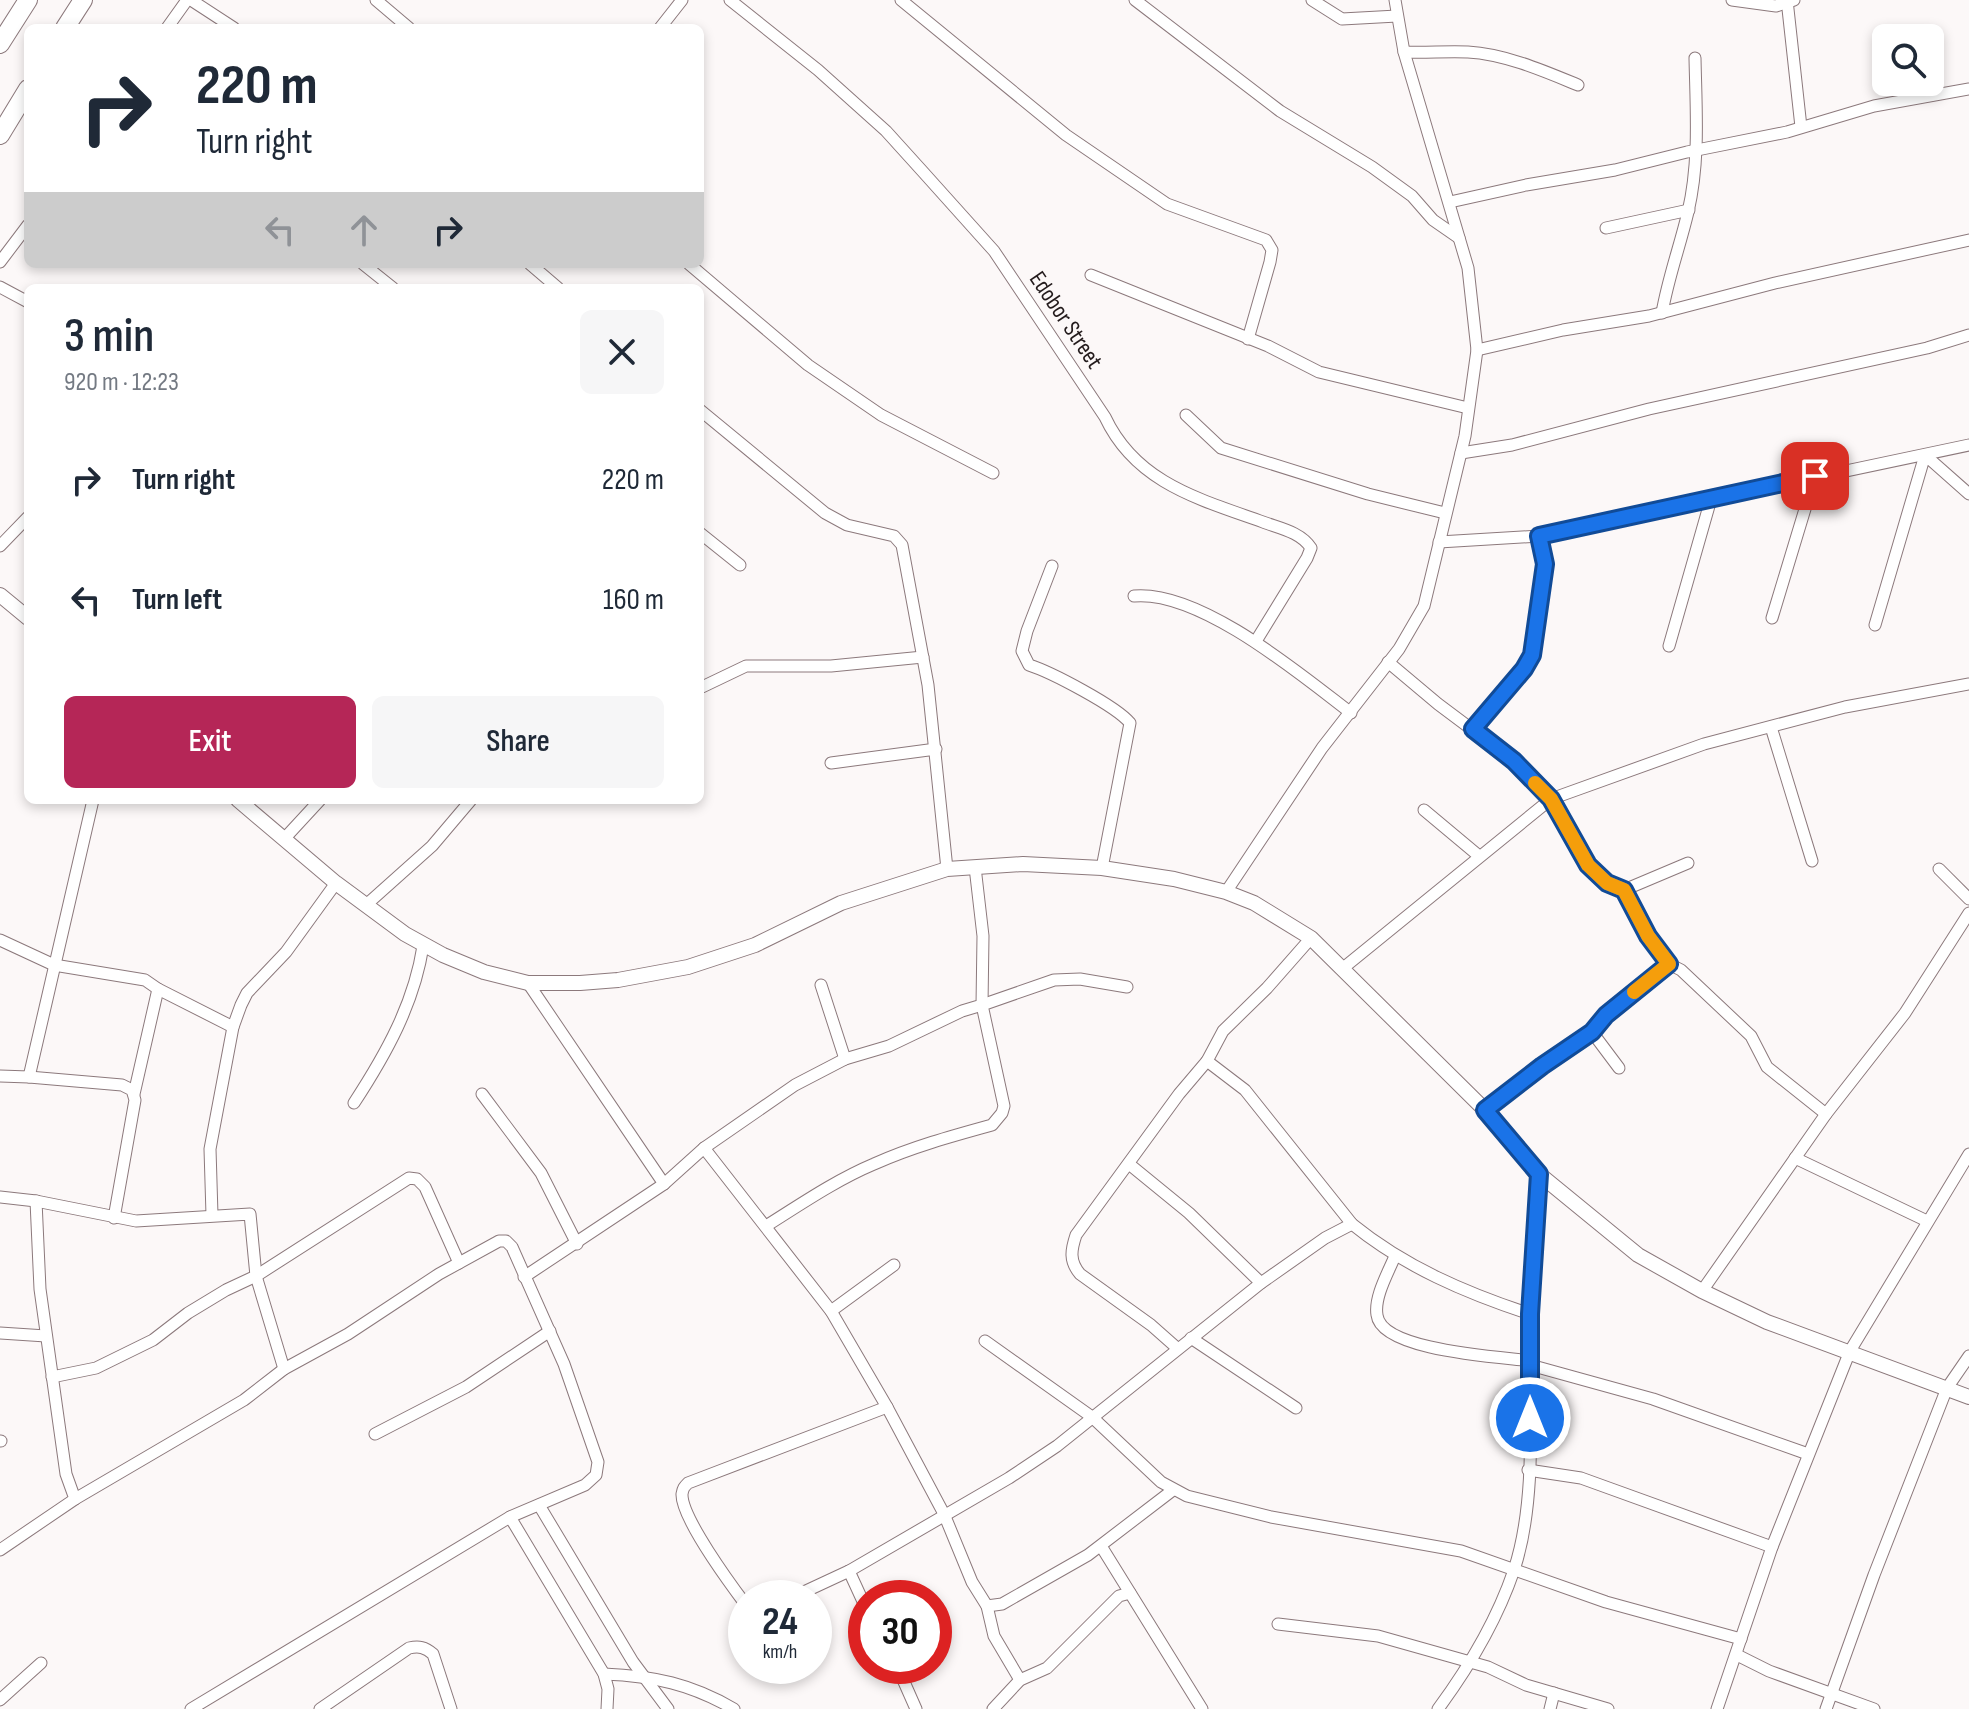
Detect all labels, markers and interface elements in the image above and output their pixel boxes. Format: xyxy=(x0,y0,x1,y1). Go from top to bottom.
map controls xyxy=(1872,24,1944,96)
button: search xyxy=(1872,24,1944,96)
text: 220 m xyxy=(196,53,318,120)
icon: right xyxy=(64,56,168,160)
text: Turn right xyxy=(196,121,313,164)
icon: left xyxy=(258,208,302,252)
icon: ahead xyxy=(342,208,386,252)
icon: right xyxy=(426,208,470,252)
street label: Edobor Street xyxy=(1023,266,1109,374)
text: 3 min xyxy=(64,308,154,365)
button: close xyxy=(580,310,664,394)
text: 920 m · 12:23 xyxy=(64,367,179,398)
pin xyxy=(1781,442,1849,510)
icon: arrive xyxy=(1793,454,1837,498)
icon: right xyxy=(64,458,108,502)
text: Turn right xyxy=(132,462,235,498)
text: 220 m xyxy=(602,462,664,498)
icon: left xyxy=(64,578,108,622)
text: Turn left xyxy=(132,582,222,618)
text: 160 m xyxy=(603,582,664,618)
button: Exit xyxy=(64,696,356,788)
button: Share xyxy=(372,696,664,788)
position arrow xyxy=(1488,1376,1572,1460)
speed limit sign: 30 xyxy=(848,1580,952,1684)
text: 24 xyxy=(762,1598,798,1646)
text: km/h xyxy=(763,1640,797,1664)

